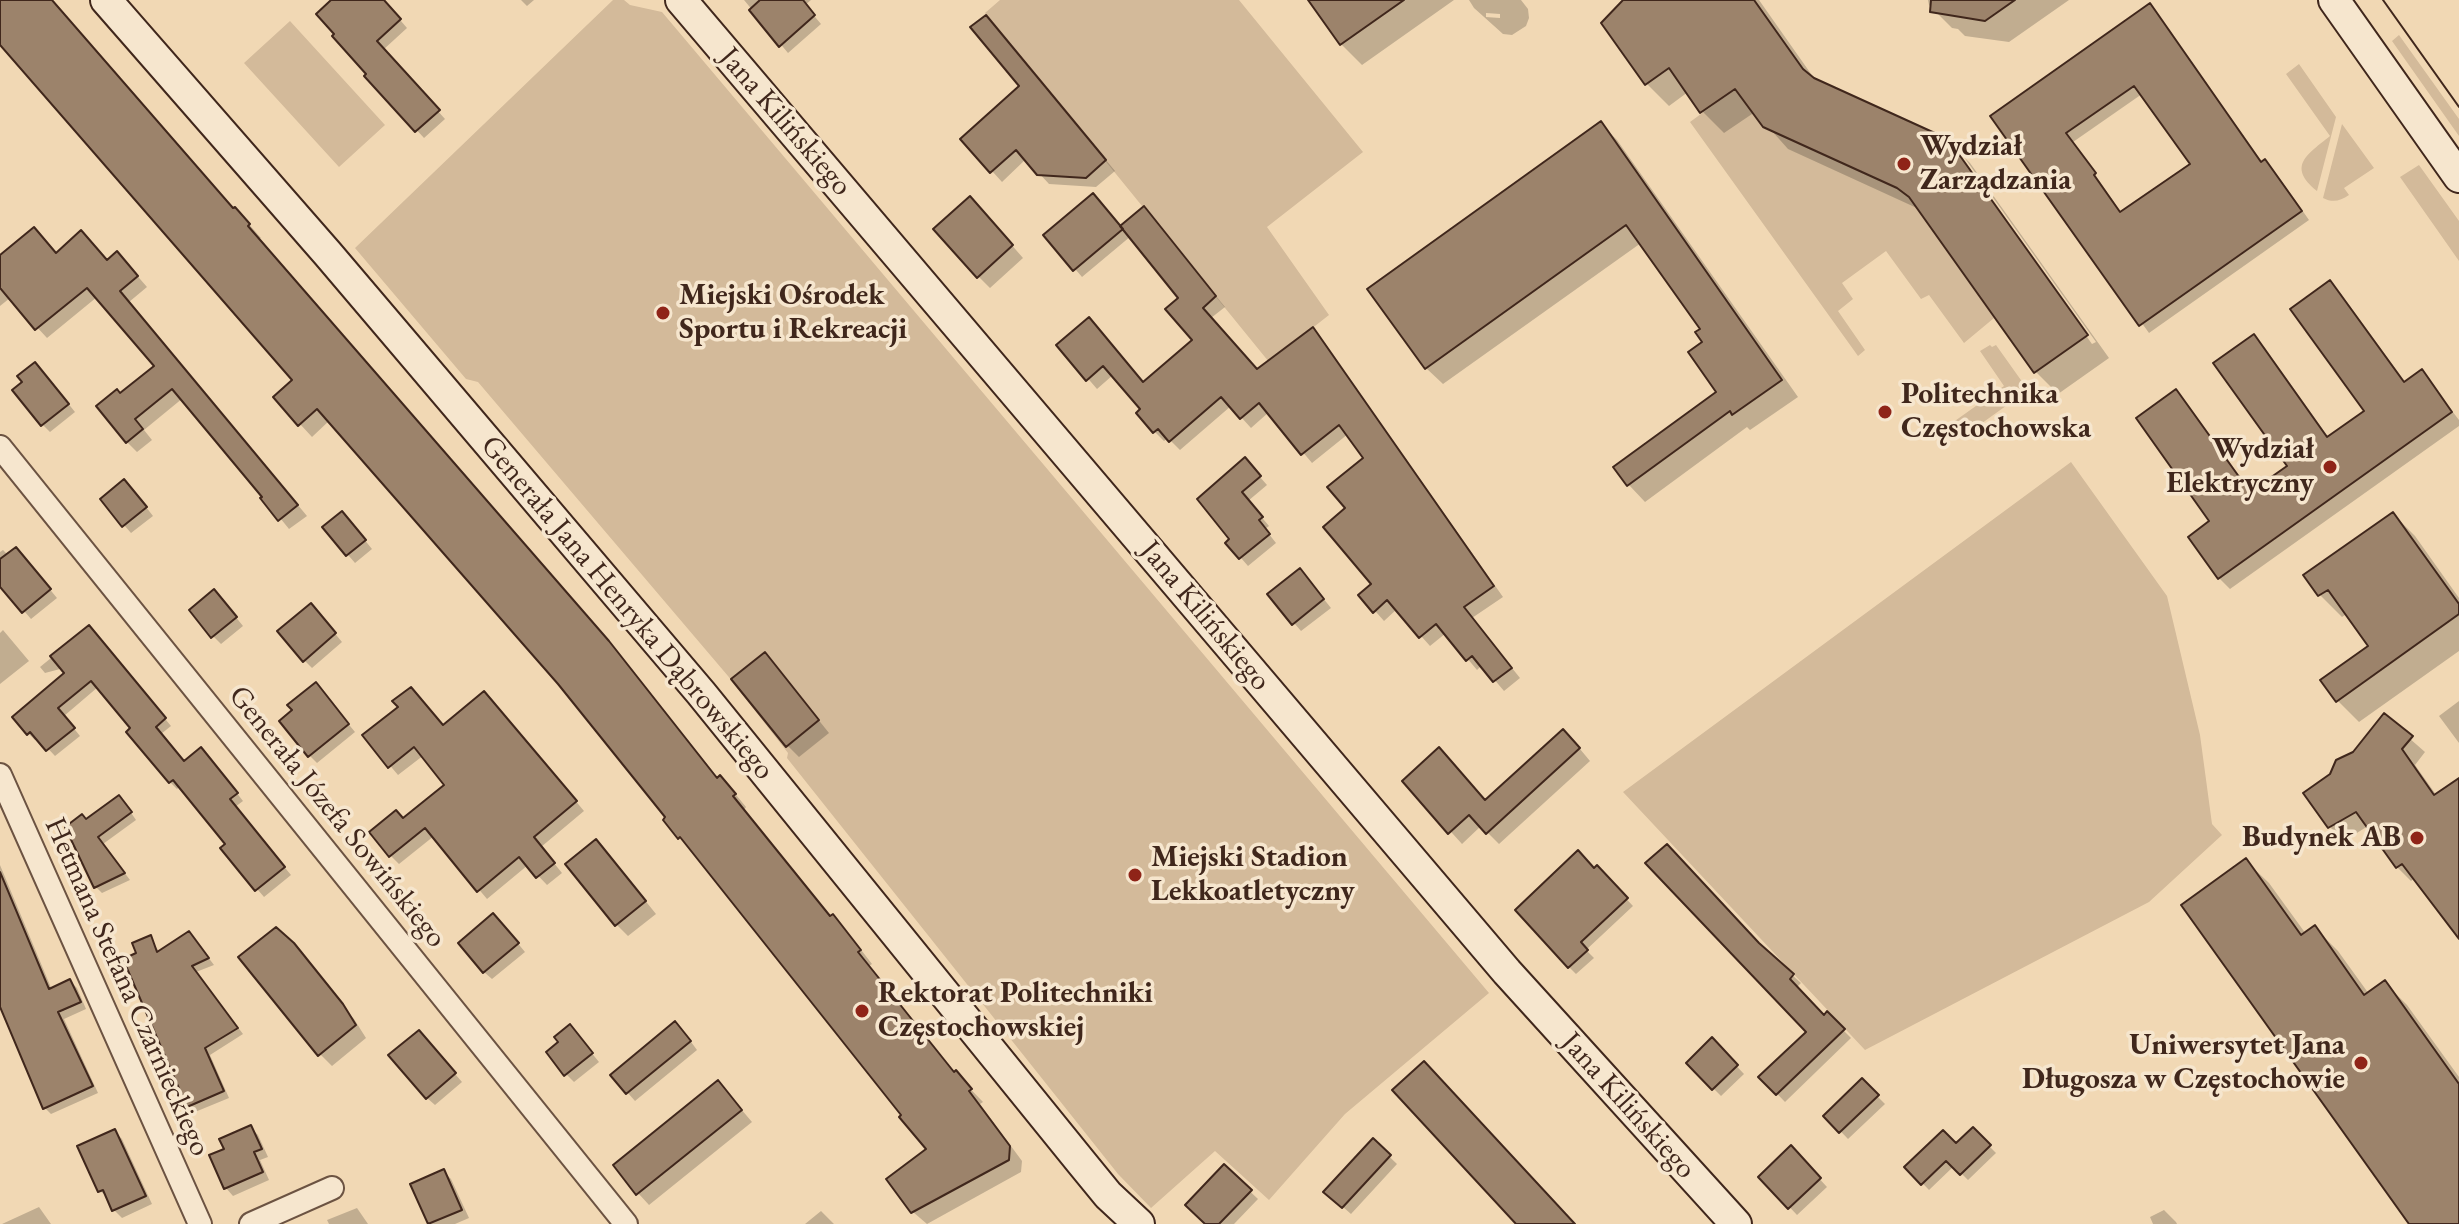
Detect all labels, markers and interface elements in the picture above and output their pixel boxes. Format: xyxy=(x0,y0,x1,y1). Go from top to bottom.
street label: Jana Kilińskiego xyxy=(711,40,859,204)
place label: Wydział Zarządzania xyxy=(1920,129,2071,200)
marker: Wydział Zarządzania xyxy=(1895,155,1913,173)
place label: Miejski Ośrodek Sportu i Rekreacji xyxy=(679,278,907,348)
marker: Miejski Ośrodek Sportu i Rekreacji xyxy=(654,304,672,322)
place label: Politechnika Częstochowska xyxy=(1901,377,2091,448)
marker: Politechnika Częstochowska xyxy=(1876,403,1894,421)
street label: Generała Jana Henryka Dąbrowskiego xyxy=(472,429,782,787)
place label: Wydział Elektryczny xyxy=(2166,432,2314,502)
marker: Wydział Elektryczny xyxy=(2321,458,2339,476)
street label: Jana Kilińskiego xyxy=(1132,534,1278,698)
street label: Generała Józefa Sowińskiego xyxy=(220,679,454,955)
street label: Hetmana Stefana Czarnieckiego xyxy=(36,812,218,1162)
place label: Budynek AB xyxy=(2242,820,2401,856)
marker: Budynek AB xyxy=(2408,829,2426,847)
place label: Miejski Stadion Lekkoatletyczny xyxy=(1151,840,1355,910)
marker: Miejski Stadion Lekkoatletyczny xyxy=(1126,866,1144,884)
place label: Rektorat Politechniki Częstochowskiej xyxy=(878,976,1153,1046)
marker: Rektorat Politechniki Częstochowskiej xyxy=(853,1002,871,1020)
street label: Jana Kilińskiego xyxy=(1553,1025,1703,1187)
place label: Uniwersytet Jana Długosza w Częstochowie xyxy=(2022,1028,2345,1098)
marker: Uniwersytet Jana Długosza w Częstochowie xyxy=(2352,1054,2370,1072)

